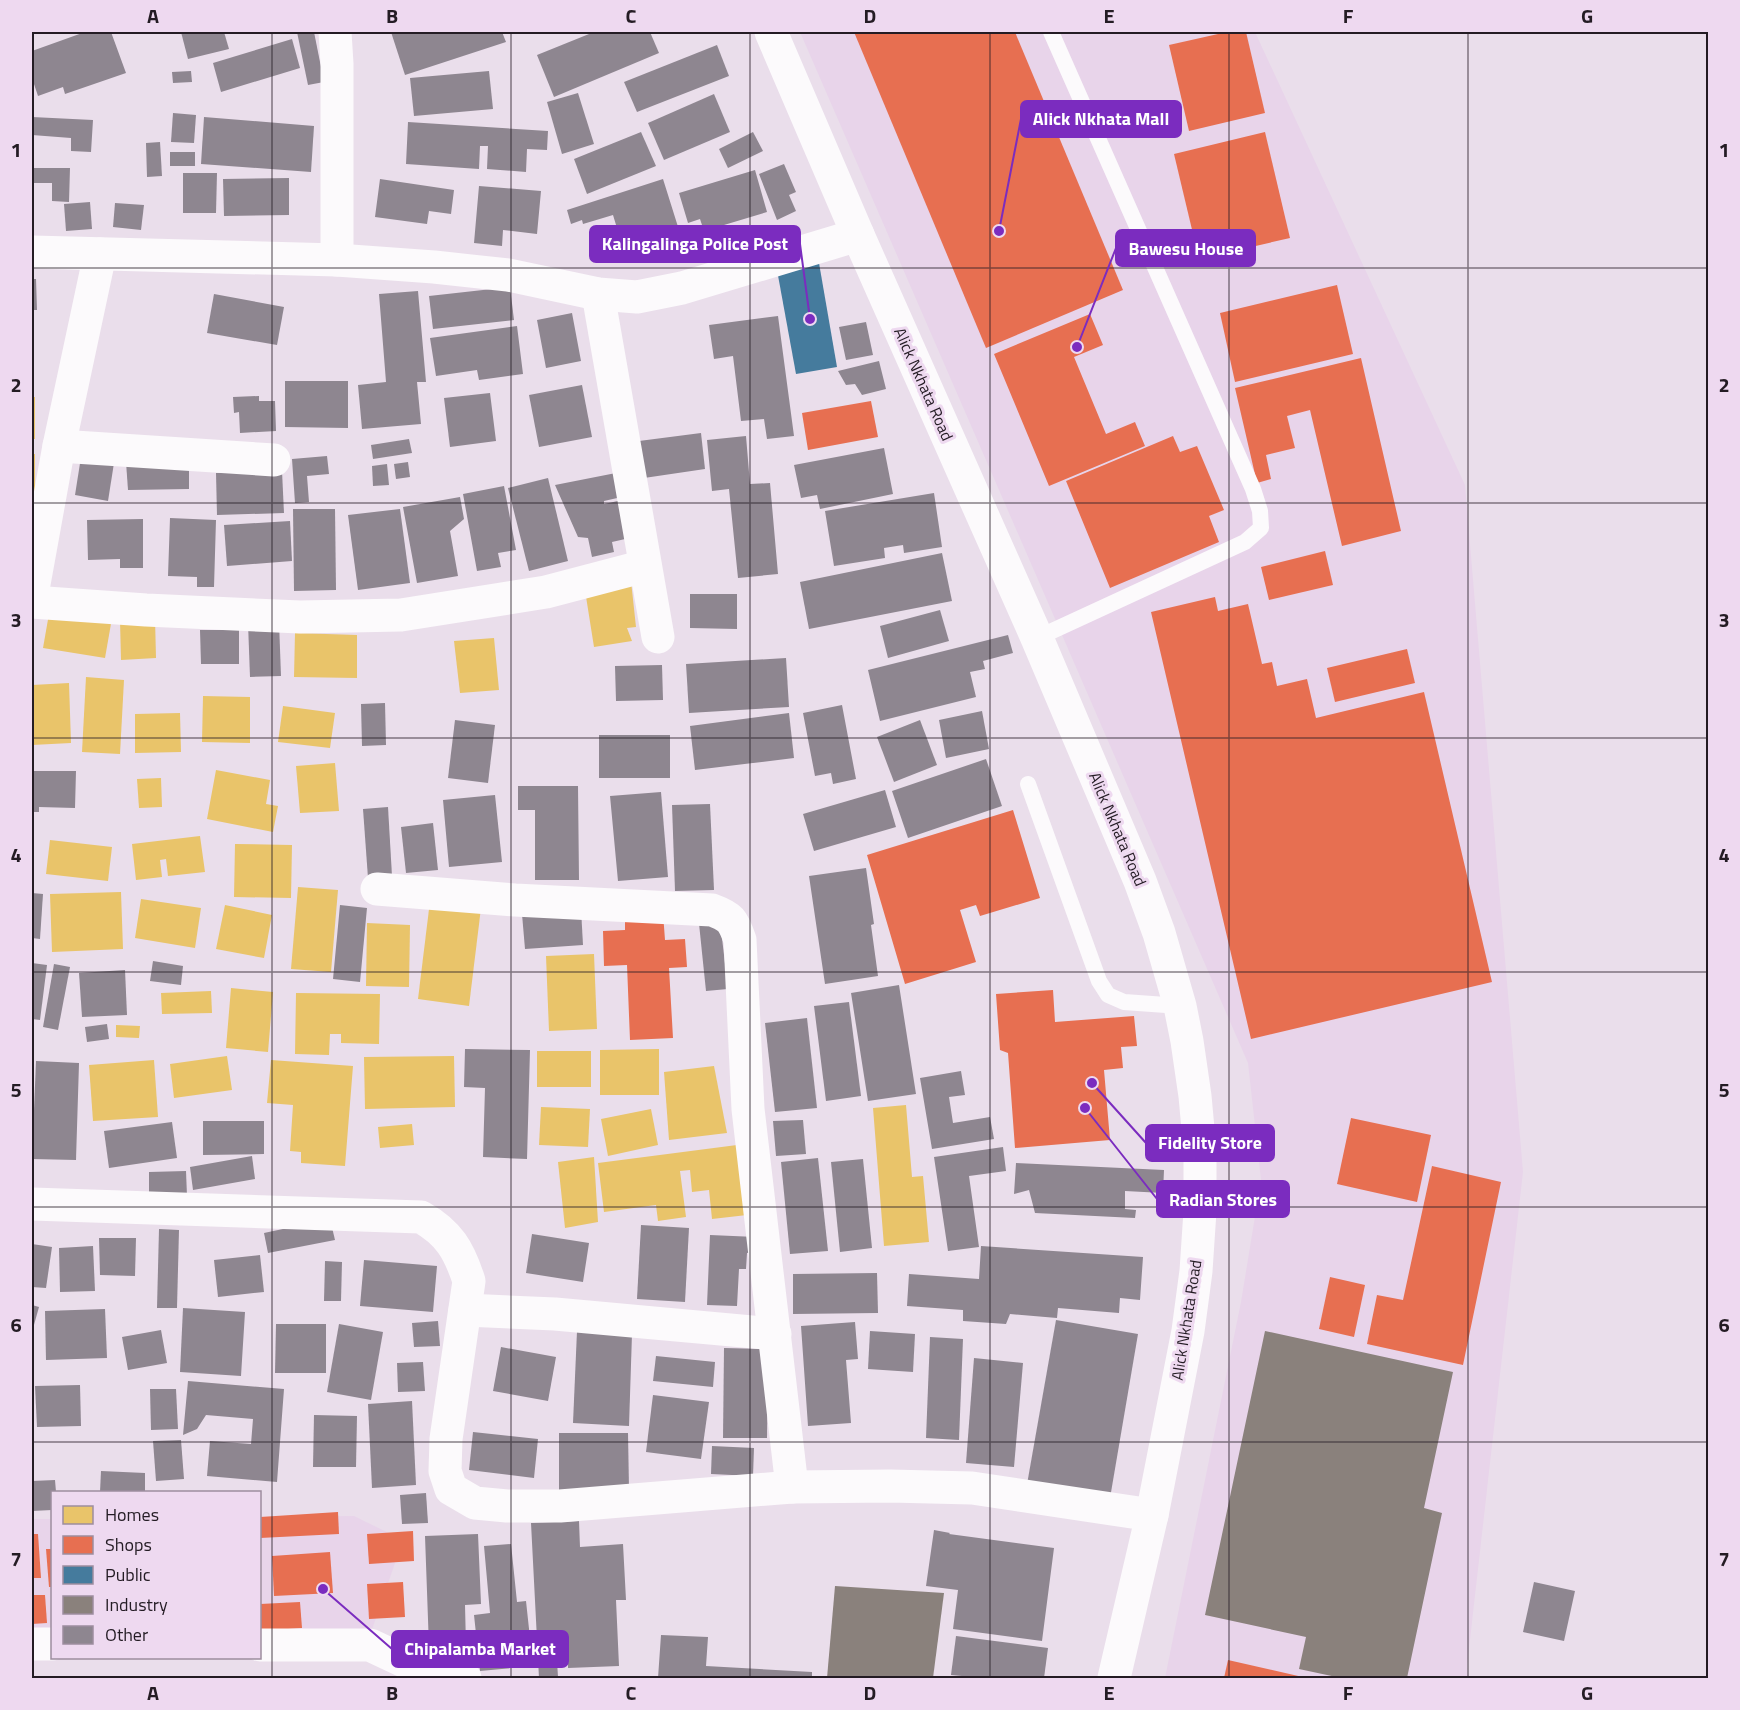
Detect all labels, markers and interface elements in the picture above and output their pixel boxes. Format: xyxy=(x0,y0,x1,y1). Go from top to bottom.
text: A xyxy=(147,0,159,31)
text: B xyxy=(386,0,398,31)
text: C xyxy=(626,0,637,31)
text: D xyxy=(864,0,876,31)
text: E xyxy=(1103,0,1115,31)
text: F xyxy=(1343,0,1354,31)
text: G xyxy=(1581,0,1593,31)
callout: Alick Nkhata Mall xyxy=(1021,101,1181,137)
text: Alick Nkhata Mall xyxy=(1033,105,1169,132)
text: 1 xyxy=(10,134,22,165)
text: 1 xyxy=(1718,134,1730,165)
callout: Kalingalinga Police Post xyxy=(590,226,800,262)
text: Kalingalinga Police Post xyxy=(602,230,789,257)
callout: Bawesu House xyxy=(1116,230,1255,266)
text: Bawesu House xyxy=(1129,235,1243,262)
street label: Alick Nkhata Road xyxy=(888,323,960,445)
text: 2 xyxy=(10,369,22,400)
text: 2 xyxy=(1718,369,1730,400)
text: 3 xyxy=(10,604,22,635)
text: 3 xyxy=(1718,604,1730,635)
street label: Alick Nkhata Road xyxy=(1083,768,1153,890)
text: 4 xyxy=(10,839,22,870)
text: 4 xyxy=(1718,839,1730,870)
text: 5 xyxy=(10,1074,22,1105)
text: 5 xyxy=(1718,1074,1730,1105)
callout: Fidelity Store xyxy=(1146,1125,1274,1161)
text: Fidelity Store xyxy=(1158,1129,1262,1156)
callout: Radian Stores xyxy=(1157,1181,1289,1217)
text: Radian Stores xyxy=(1169,1186,1277,1213)
street label: Alick Nkhata Road xyxy=(1165,1258,1207,1382)
text: 6 xyxy=(10,1309,22,1340)
text: 6 xyxy=(1718,1309,1730,1340)
legend xyxy=(51,1491,261,1659)
text: Homes xyxy=(105,1501,159,1528)
text: Shops xyxy=(105,1531,152,1558)
text: 7 xyxy=(10,1543,22,1574)
text: 7 xyxy=(1718,1543,1730,1574)
text: Public xyxy=(105,1561,151,1588)
text: Industry xyxy=(105,1591,168,1618)
text: Other xyxy=(105,1621,148,1648)
callout: Chipalamba Market xyxy=(392,1631,568,1667)
text: Chipalamba Market xyxy=(404,1635,556,1662)
text: A xyxy=(147,1677,159,1708)
text: B xyxy=(386,1677,398,1708)
text: C xyxy=(626,1677,637,1708)
text: D xyxy=(864,1677,876,1708)
text: E xyxy=(1103,1677,1115,1708)
text: F xyxy=(1343,1677,1354,1708)
text: G xyxy=(1581,1677,1593,1708)

